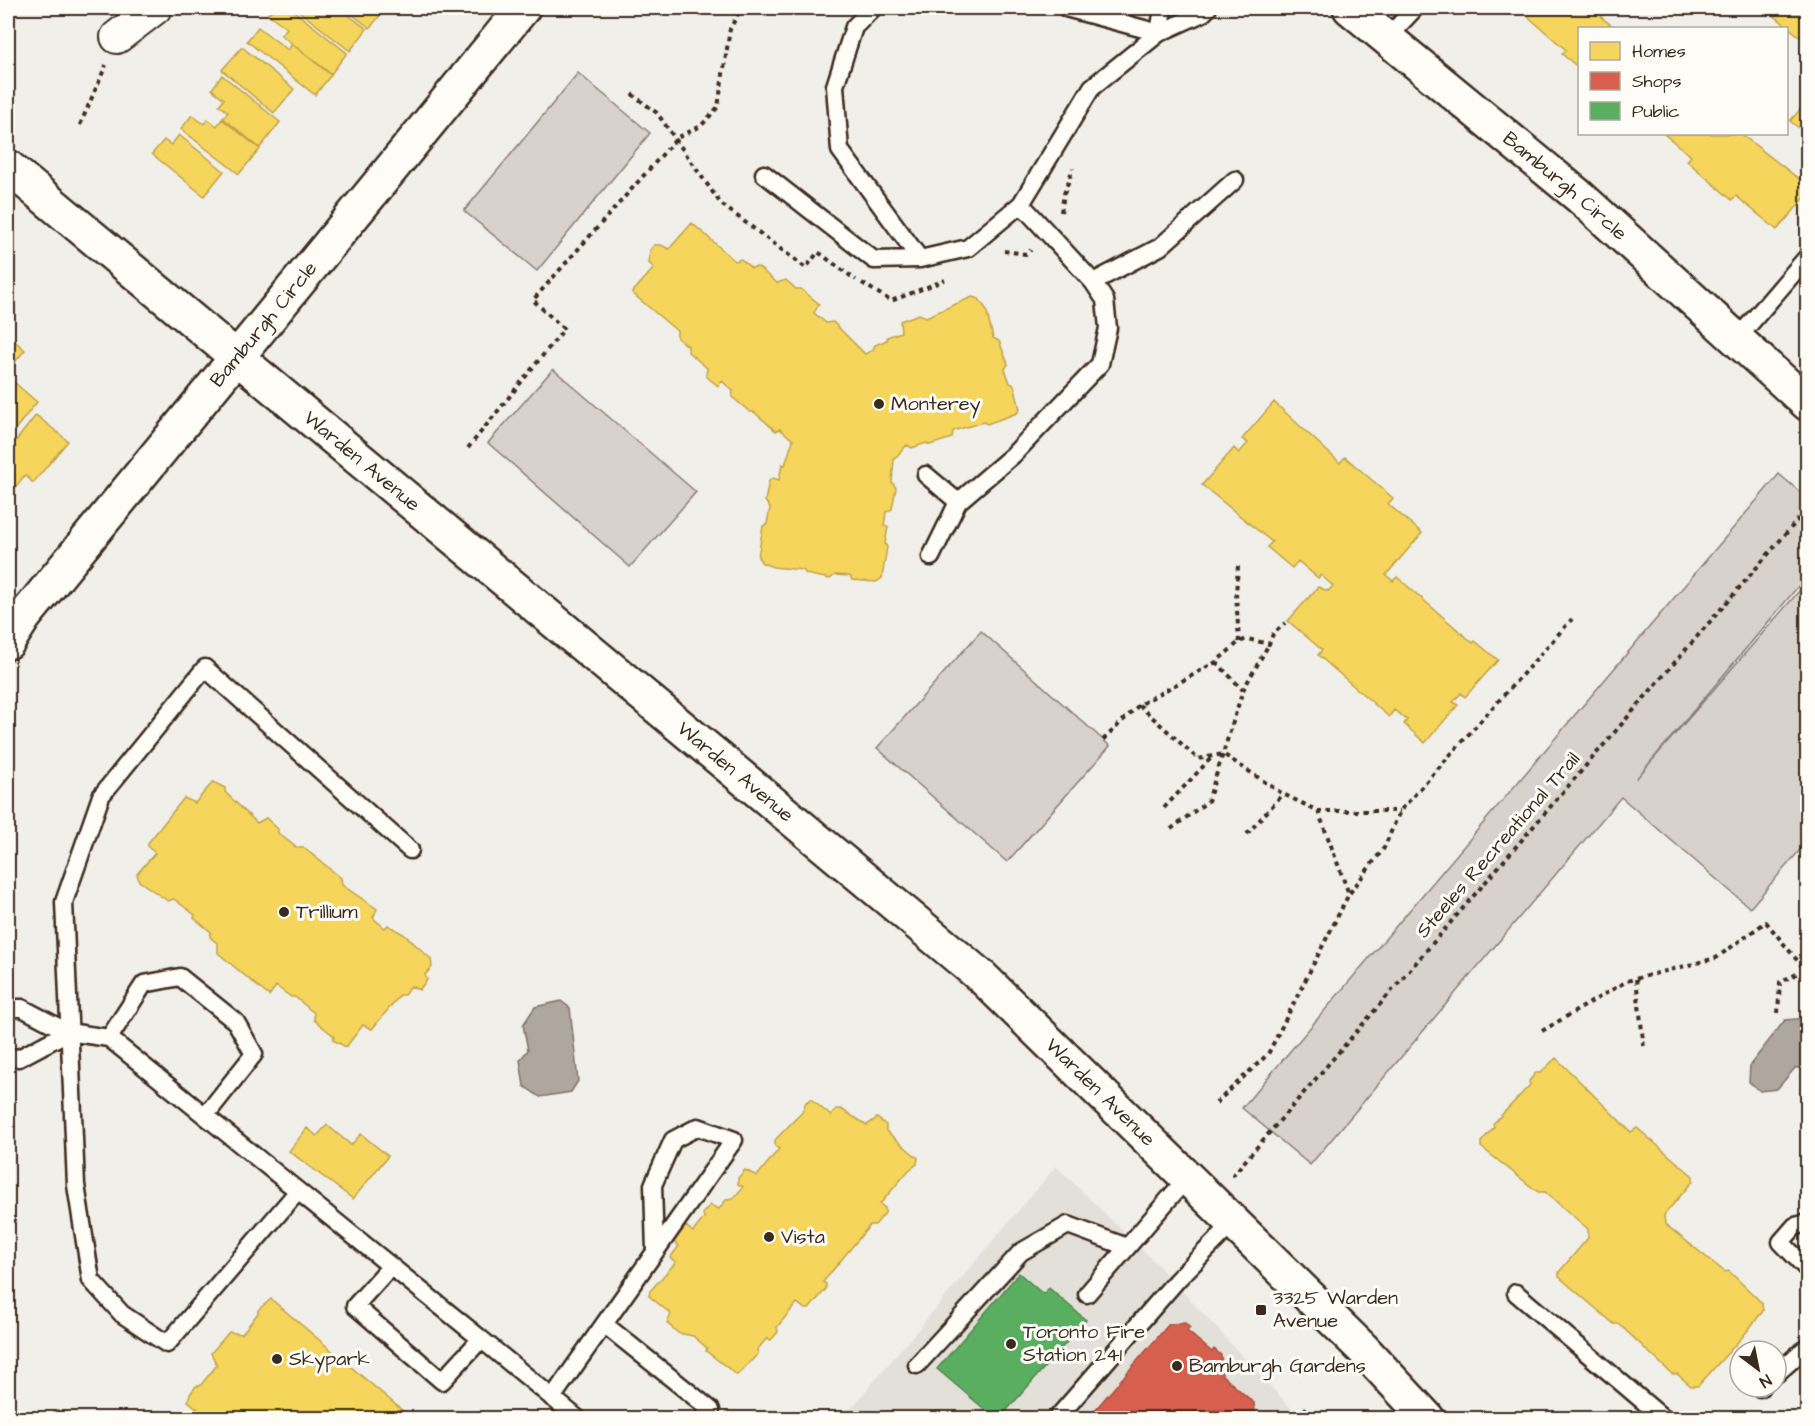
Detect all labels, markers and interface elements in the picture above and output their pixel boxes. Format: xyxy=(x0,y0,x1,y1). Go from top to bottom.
legend xyxy=(1578,27,1788,135)
text: Homes xyxy=(1632,39,1686,64)
text: Shops xyxy=(1632,69,1682,94)
text: Public xyxy=(1632,99,1680,124)
street label: Bamburgh Circle xyxy=(1497,125,1633,247)
street label: Bamburgh Circle xyxy=(204,255,324,393)
place label: Monterey xyxy=(891,390,981,419)
marker: Monterey xyxy=(872,397,886,411)
street label: Warden Avenue xyxy=(297,404,426,518)
street label: Warden Avenue xyxy=(671,715,800,829)
street label: Steeles Recreational Trail xyxy=(1409,746,1587,944)
place label: Trillium xyxy=(296,898,358,926)
marker: Trillium xyxy=(277,905,291,919)
street label: Warden Avenue xyxy=(1039,1032,1162,1153)
place label: Vista xyxy=(781,1223,825,1251)
marker: Vista xyxy=(762,1230,776,1244)
place label: 3325 Warden Avenue xyxy=(1273,1284,1398,1335)
marker: 3325 Warden Avenue xyxy=(1254,1303,1268,1317)
place label: Toronto Fire Station 241 xyxy=(1023,1318,1145,1369)
marker: Toronto Fire Station 241 xyxy=(1004,1337,1018,1351)
north arrow xyxy=(1728,1339,1788,1399)
place label: Skypark xyxy=(289,1345,370,1374)
marker: Skypark xyxy=(270,1352,284,1366)
place label: Bamburgh Gardens xyxy=(1189,1352,1366,1381)
marker: Bamburgh Gardens xyxy=(1170,1359,1184,1373)
text: N xyxy=(1755,1369,1776,1393)

